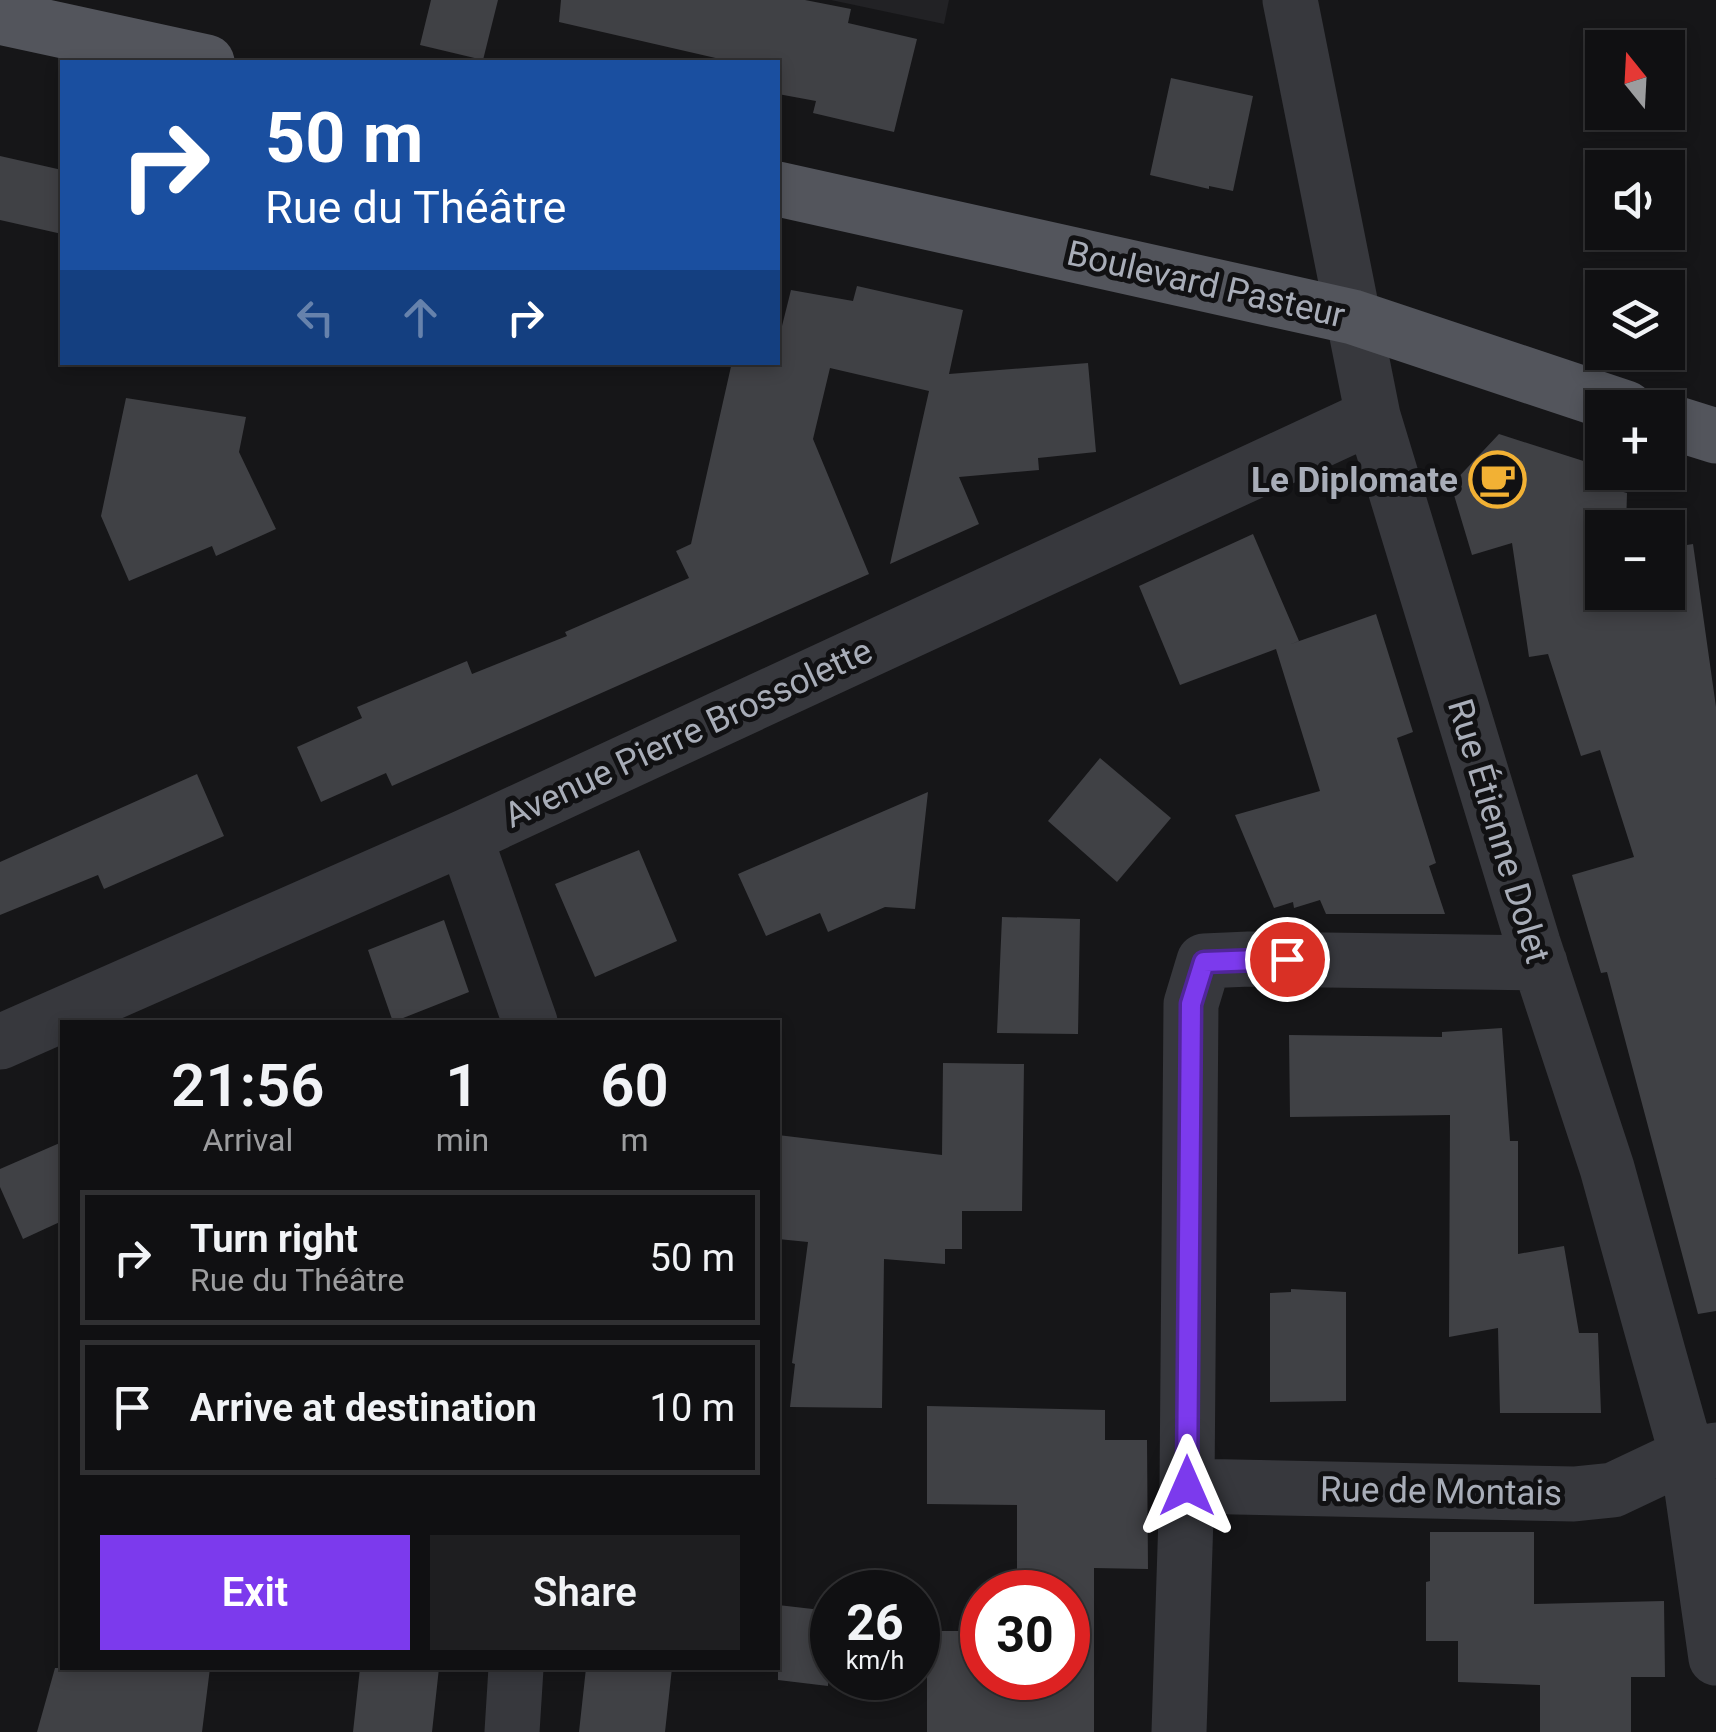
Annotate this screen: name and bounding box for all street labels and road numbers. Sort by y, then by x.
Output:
street label: Boulevard Pasteur [1063,233,1349,336]
street label: Avenue Pierre Brossolette [498,630,879,837]
street label: Rue Étienne Dolet [1439,694,1558,968]
street label: Rue de Montais [1320,1469,1562,1514]

